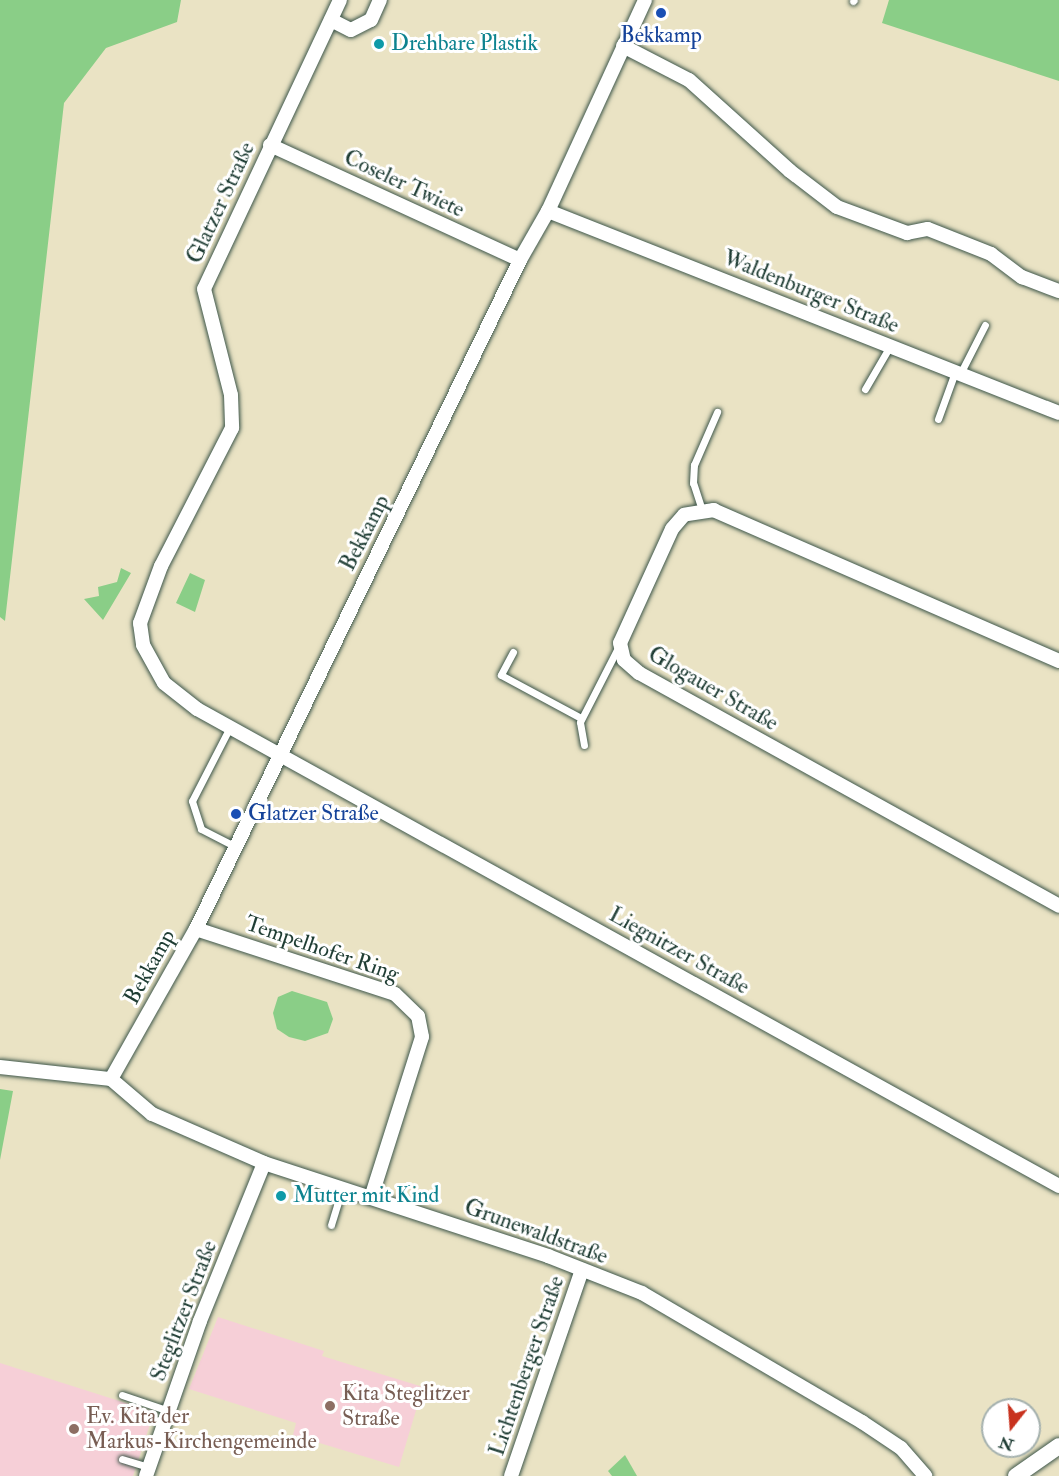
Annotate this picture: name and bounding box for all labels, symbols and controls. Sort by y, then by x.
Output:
marker: Bekkamp [654,6,668,20]
place label: Bekkamp [620,23,702,49]
place label: Drehbare Plastik [391,31,538,57]
marker: Drehbare Plastik [372,37,386,51]
street label: Glatzer Straße [181,138,261,268]
street label: Coseler Twiete [340,145,468,223]
street label: Waldenburger Straße [719,245,903,339]
street label: Bekkamp [335,491,395,575]
street label: Glogauer Straße [643,641,783,737]
place label: Glatzer Straße [248,801,379,827]
marker: Glatzer Straße [229,807,243,821]
street label: Liegnitzer Straße [604,902,754,1000]
street label: Tempelhofer Ring [242,910,402,988]
street label: Bekkamp [119,925,181,1009]
place label: Mutter mit Kind [293,1183,439,1209]
marker: Mutter mit Kind [274,1189,288,1203]
street label: Grunewaldstraße [461,1194,611,1270]
street label: Steglitzer Straße [145,1237,223,1385]
street label: Lichtenberger Straße [484,1273,570,1459]
place label: Kita Steglitzer Straße [342,1380,470,1432]
north arrow [981,1398,1041,1458]
marker: Kita Steglitzer Straße [323,1399,337,1413]
place label: Ev. Kita der Markus-Kirchengemeinde [86,1403,317,1454]
marker: Ev. Kita der Markus-Kirchengemeinde [67,1422,81,1436]
text: N [997,1432,1016,1455]

